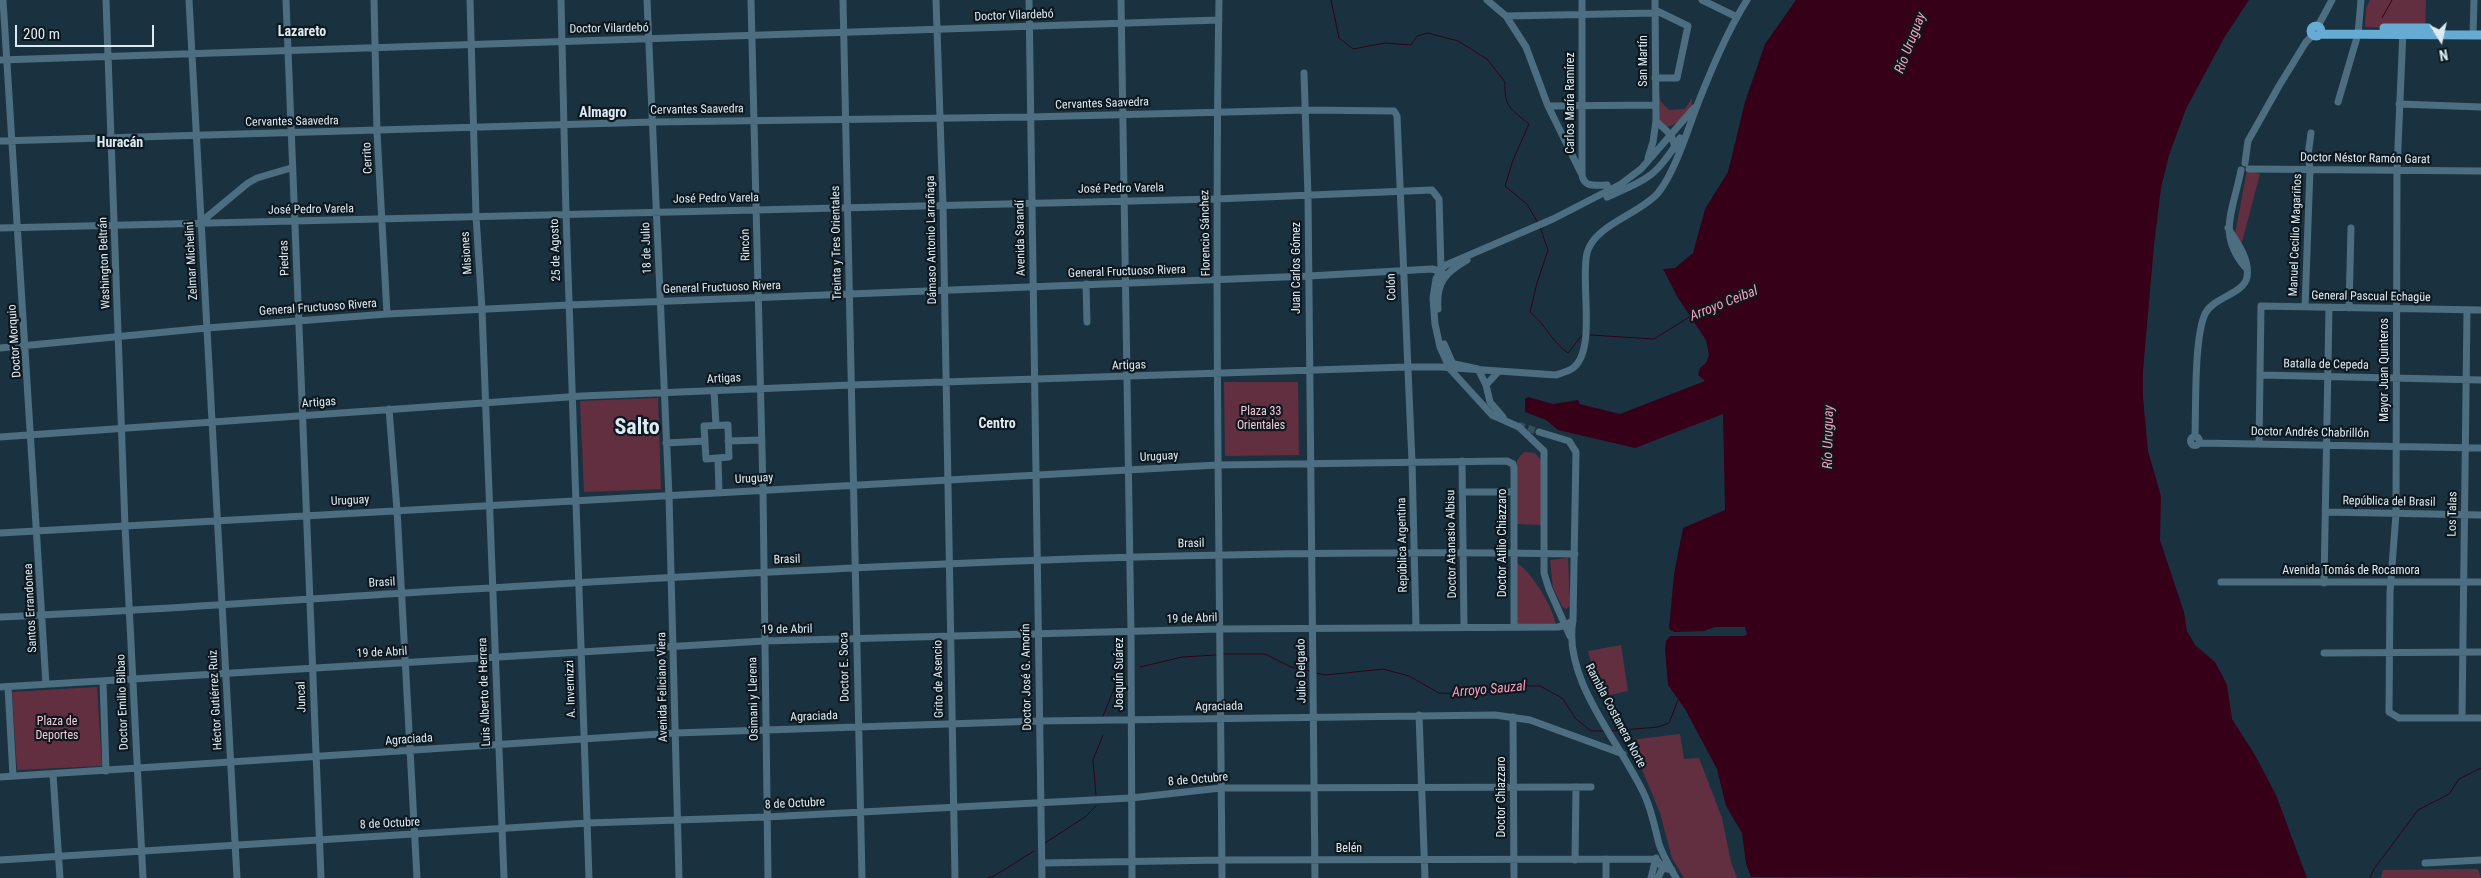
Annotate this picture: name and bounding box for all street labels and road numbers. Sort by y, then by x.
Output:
street label: Doctor Vilardebó [974,7,1054,25]
street label: Doctor Vilardebó [569,21,649,37]
street label: San Martín [1637,35,1651,87]
street label: Carlos María Ramírez [1564,52,1578,154]
street label: Cervantes Saavedra [1055,95,1149,113]
street label: Cervantes Saavedra [650,102,744,118]
street label: Cervantes Saavedra [245,114,339,130]
street label: Cerrito [360,142,376,174]
street label: Doctor Néstor Ramón Garat [2300,151,2430,167]
street label: Manuel Cecilio Magariños [2287,173,2305,297]
street label: Dámaso Antonio Larrañaga [924,176,940,304]
street label: José Pedro Varela [1078,181,1164,197]
street label: Treinta y Tres Orientales [829,186,845,300]
street label: Florencio Sánchez [1198,190,1214,276]
street label: José Pedro Varela [673,191,759,207]
street label: Avenida Sarandí [1013,200,1029,276]
street label: José Pedro Varela [268,202,354,218]
street label: Washington Beltrán [96,217,114,309]
street label: 25 de Agosto [548,218,564,282]
street label: Zelmar Michelini [183,221,201,301]
street label: 18 de Julio [639,222,655,274]
street label: Juan Carlos Gómez [1290,222,1304,314]
street label: Rincón [739,229,753,261]
street label: Misiones [458,231,476,275]
street label: Piedras [277,240,293,276]
street label: General Fructuoso Rivera [1068,263,1186,281]
street label: Colón [1384,273,1400,301]
street label: General Fructuoso Rivera [663,279,781,297]
street label: General Pascual Echagüe [2311,289,2431,305]
street label: General Fructuoso Rivera [259,297,377,319]
street label: Doctor Morquio [5,304,25,378]
street label: Mayor Juan Quinteros [2378,318,2392,422]
street label: Batalla de Cepeda [2283,357,2369,373]
street label: Artigas [1112,358,1146,374]
street label: Artigas [706,371,742,387]
street label: Artigas [301,395,337,411]
street label: Doctor Andrés Chabrillón [2251,425,2369,441]
street label: Uruguay [1139,449,1179,465]
street label: Uruguay [734,471,774,487]
street label: Doctor Atilio Chiazzaro [1496,489,1510,597]
street label: Doctor Atanasio Albisu [1444,490,1460,598]
street label: Los Talas [2445,491,2461,537]
street label: Uruguay [330,493,370,509]
street label: República del Brasil [2342,494,2436,510]
street label: República Argentina [1395,497,1411,593]
street label: Brasil [1178,537,1204,551]
street label: Brasil [773,552,801,568]
street label: Santos Errandonea [21,563,41,653]
street label: Avenida Tomás de Rocamora [2282,564,2420,578]
street label: Brasil [368,575,396,591]
street label: 19 de Abril [1166,611,1218,627]
street label: 19 de Abril [761,622,813,638]
street label: Doctor José G. Amorín [1019,623,1035,731]
street label: Avenida Feliciano Viera [655,632,671,742]
street label: Doctor E. Soca [837,632,853,702]
street label: Luis Alberto de Herrera [476,637,494,747]
street label: Joaquín Suárez [1113,638,1127,710]
street label: Julio Delgado [1294,639,1310,703]
street label: Grito de Asencio [931,640,947,718]
street label: 19 de Abril [356,644,408,662]
street label: Héctor Gutiérrez Ruiz [206,650,226,750]
street label: Doctor Emilio Bilbao [114,654,132,750]
street label: Osimani y Llerena [746,657,762,741]
street label: A. Invernizzi [563,660,579,718]
street label: Rambla Costanera Norte [1581,661,1649,771]
street label: Juncal [294,681,310,713]
street label: Agraciada [1195,699,1243,715]
street label: Agraciada [790,709,838,725]
street label: Agraciada [385,731,433,749]
street label: Doctor Chiazzaro [1495,756,1509,838]
street label: 8 de Octubre [1167,770,1229,790]
street label: 8 de Octubre [765,795,825,813]
street label: 8 de Octubre [360,815,420,833]
street label: Belén [1336,842,1362,856]

